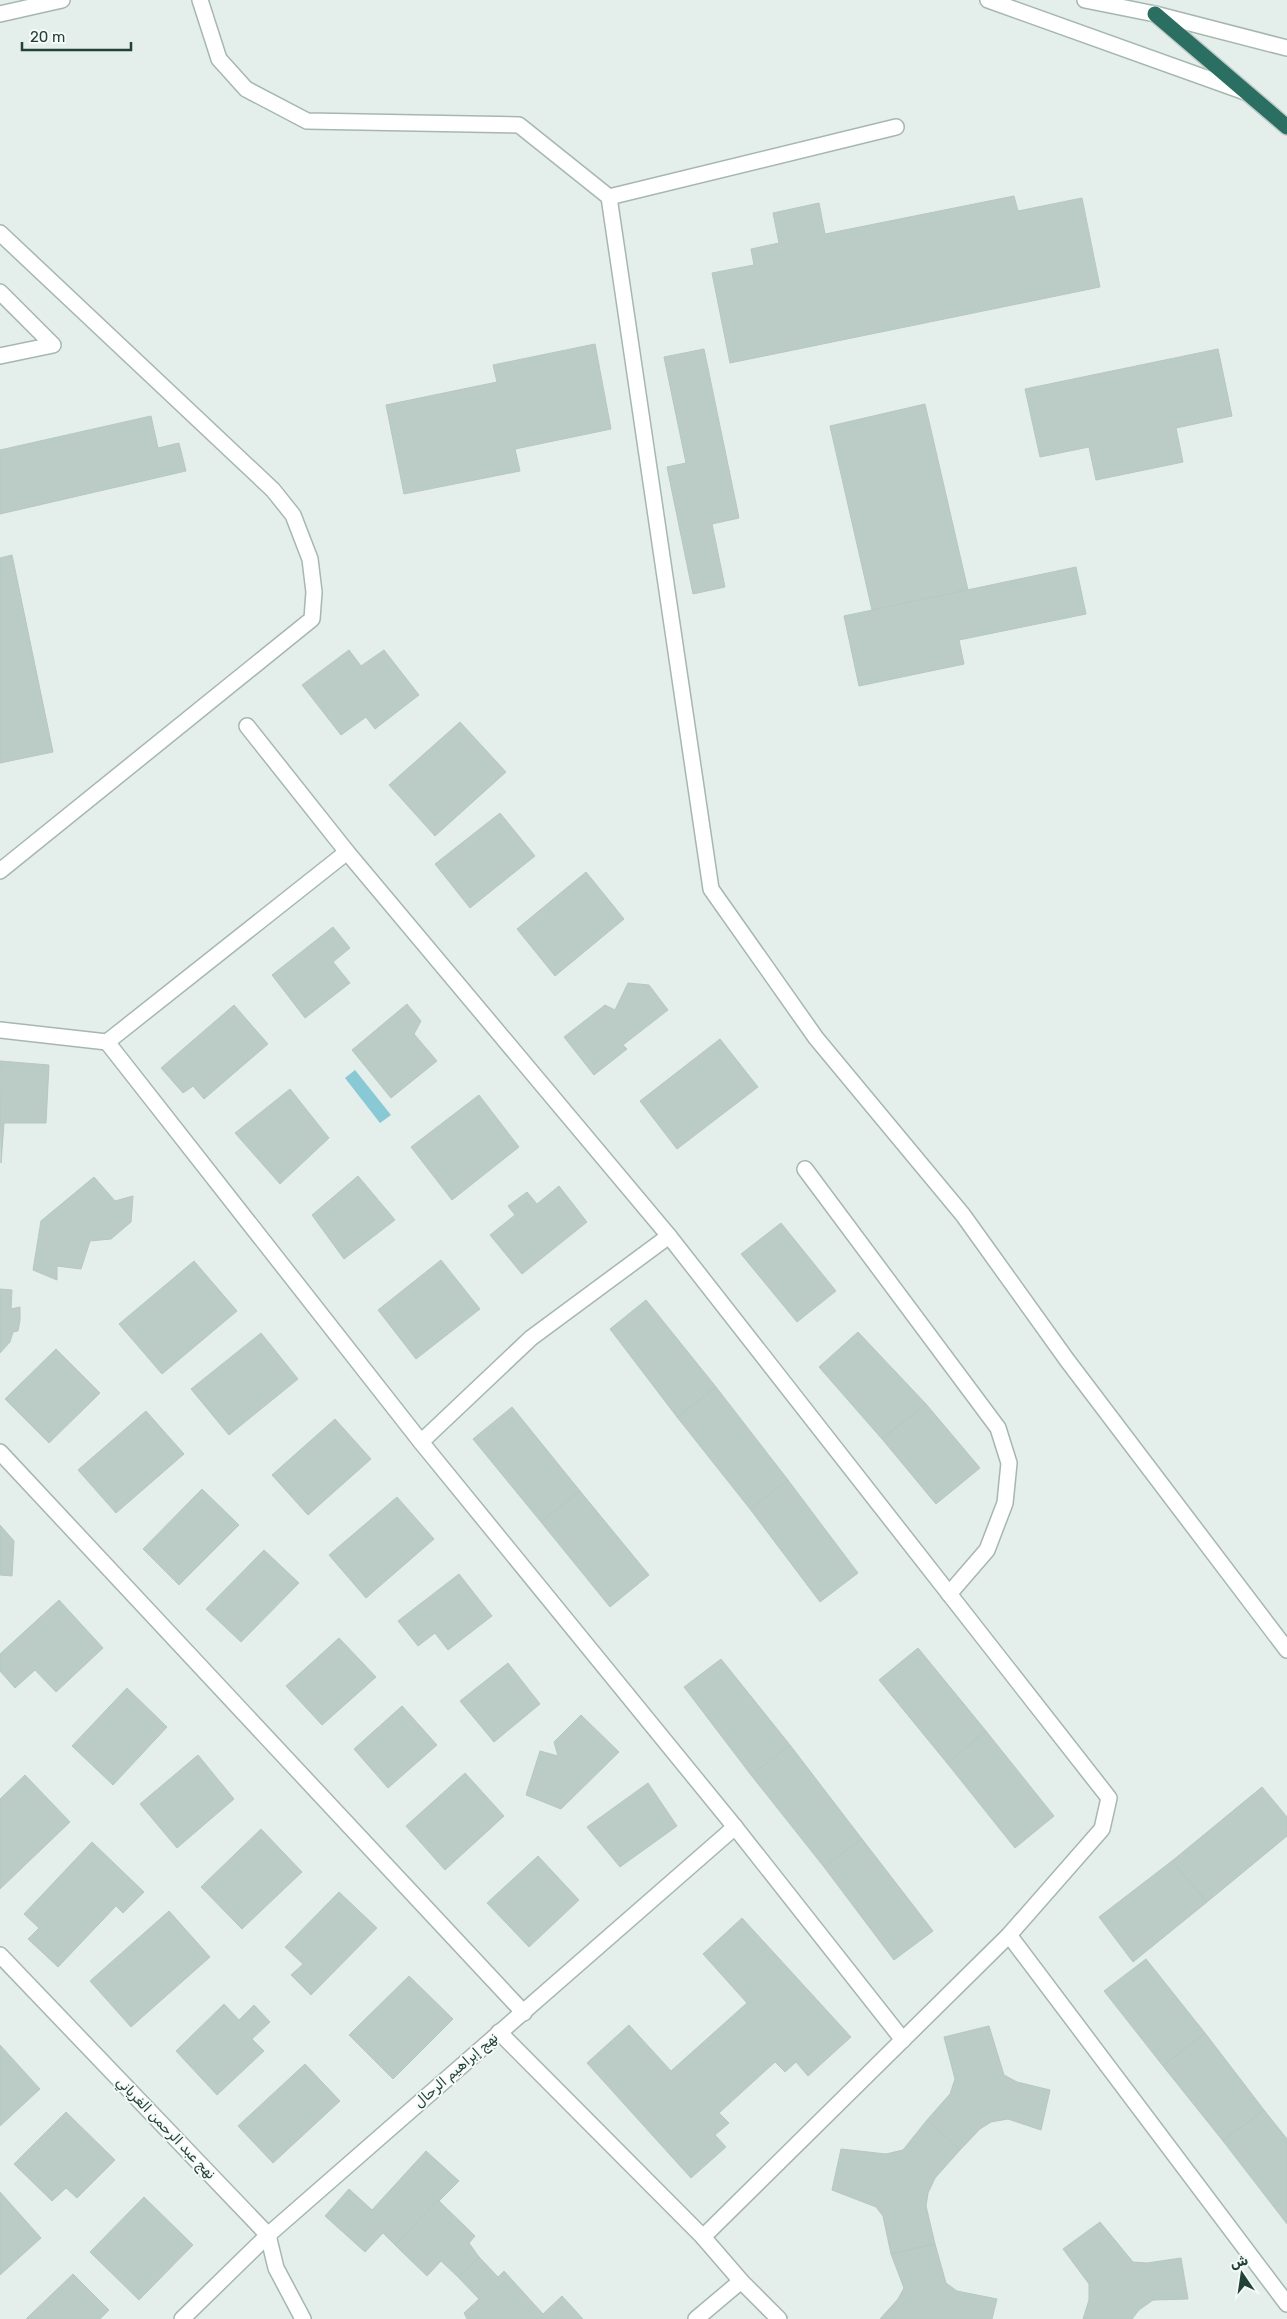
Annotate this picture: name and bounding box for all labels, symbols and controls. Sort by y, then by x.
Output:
scale bar [22,20,131,52]
text: 20 m [30,28,65,46]
street label: نهج إبراهيم الرحال [411,2029,503,2113]
street label: نهج عبد الرحمن الغرياني [111,2073,219,2184]
north arrow [1217,2249,1267,2299]
text: ش [1229,2251,1250,2272]

